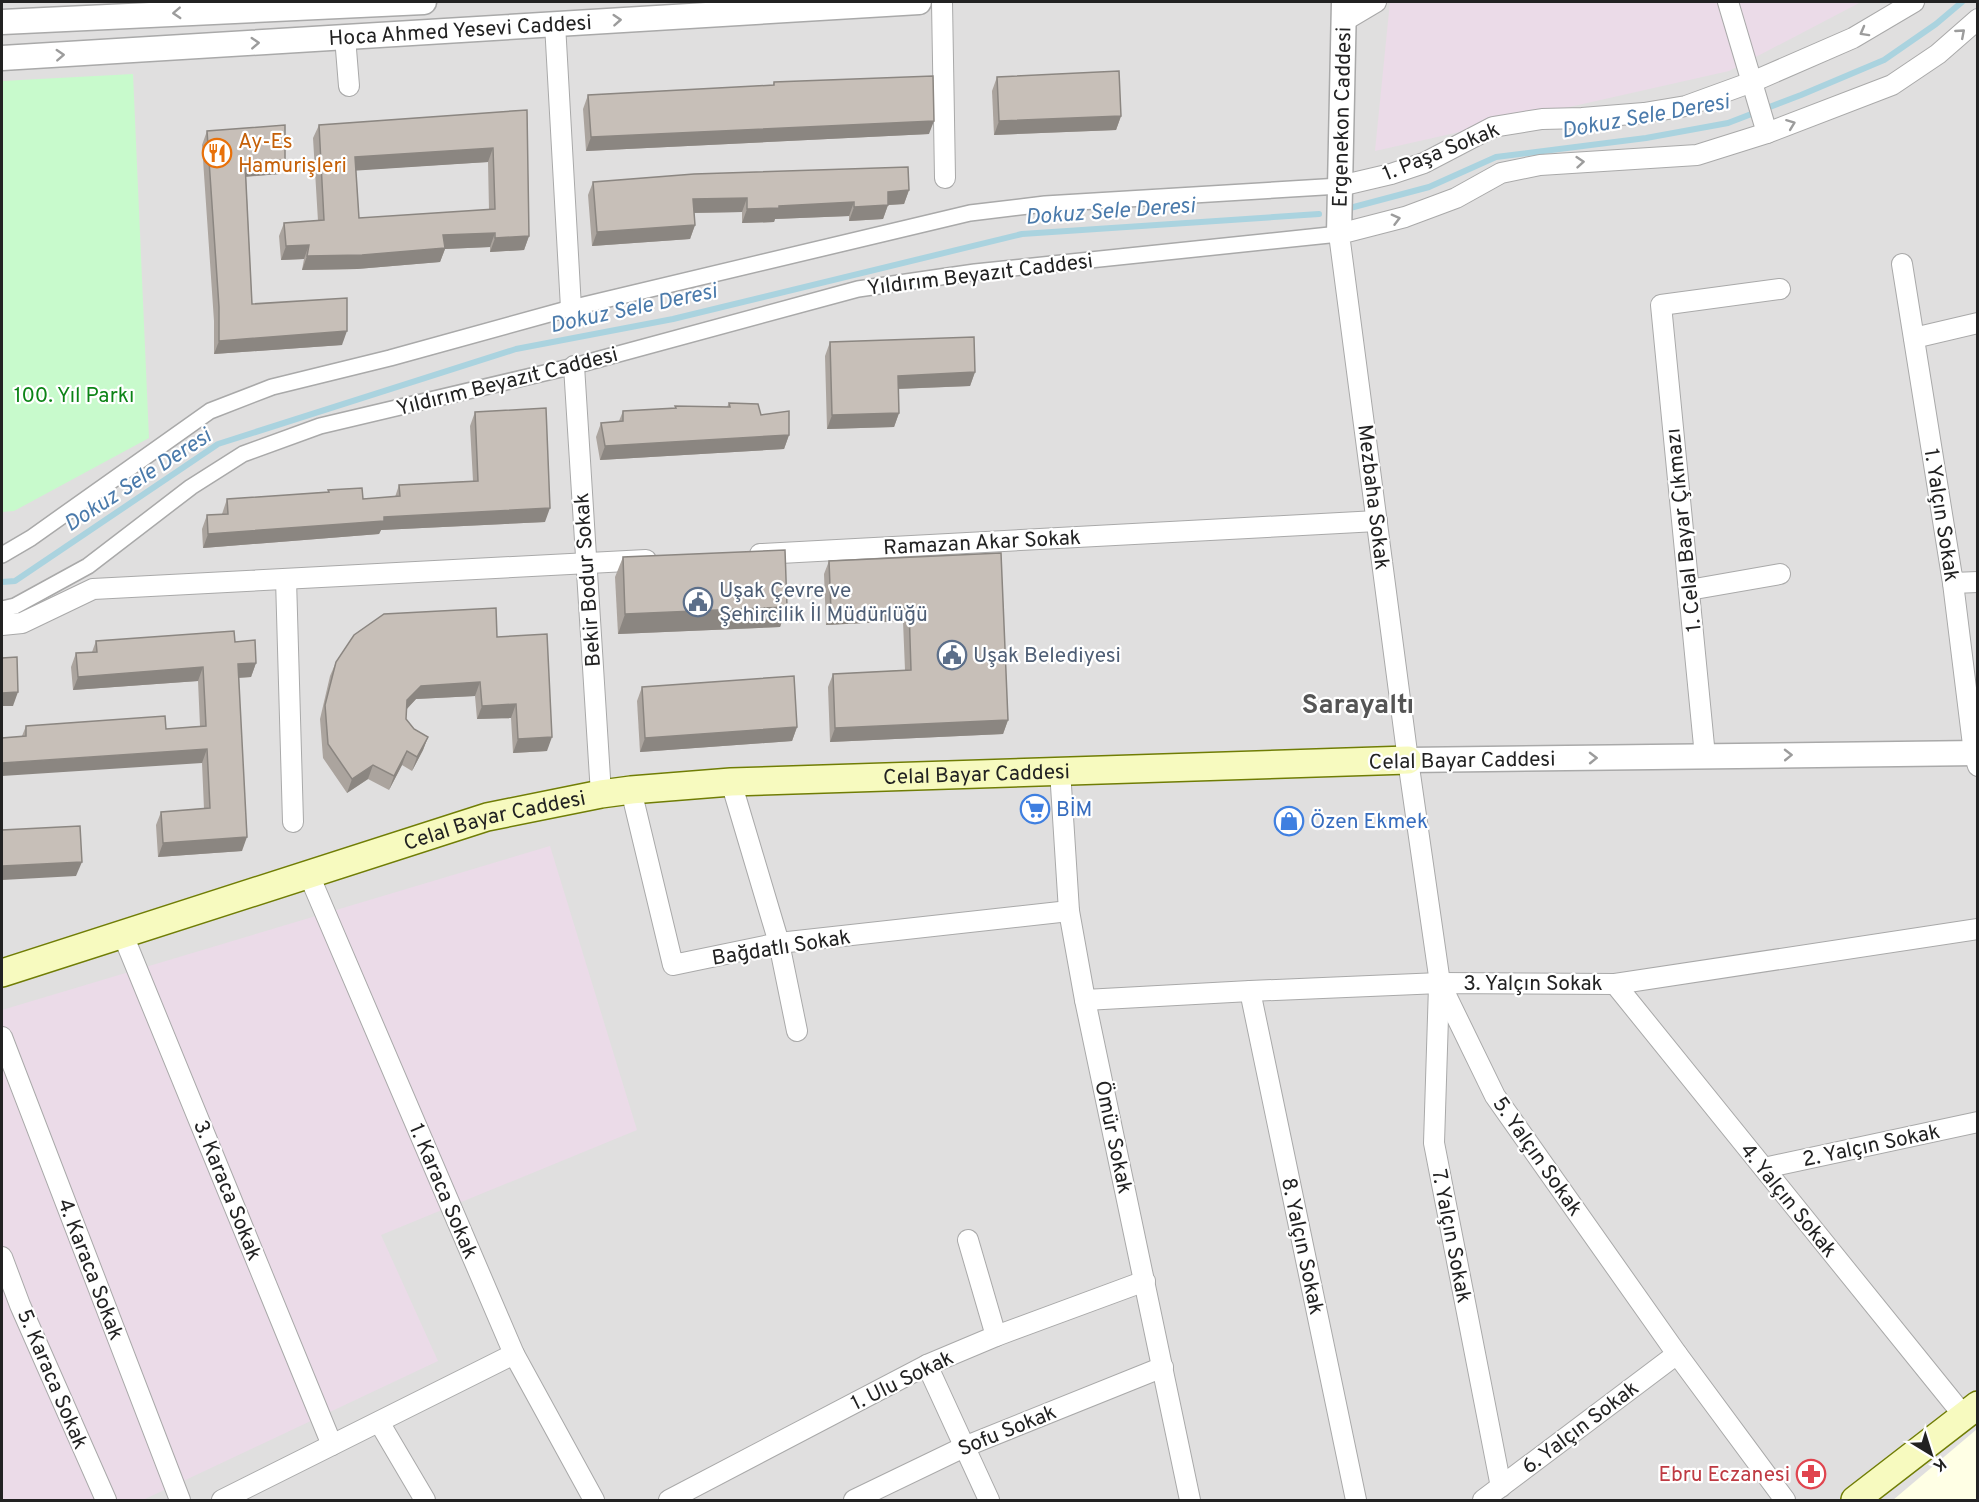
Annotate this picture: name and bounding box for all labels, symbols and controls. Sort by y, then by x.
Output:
one-way arrow [172,7,181,20]
street label: Hoca Ahmed Yesevi Caddesi [328,10,593,53]
one-way arrow [612,14,621,27]
one-way arrow [1860,25,1870,36]
street label: Ergenekon Caddesi [1328,26,1358,208]
one-way arrow [1954,30,1965,41]
one-way arrow [250,36,259,49]
one-way arrow [55,48,64,61]
water label: Dokuz Sele Deresi [1559,89,1733,146]
street label: 1. Paşa Sokak [1379,117,1504,188]
one-way arrow [1784,119,1795,131]
place label: Ay-Es Hamurişleri [238,129,347,180]
restaurant icon: Ay-Es Hamurişleri [201,137,233,169]
one-way arrow [1575,155,1584,168]
water label: Dokuz Sele Deresi [1024,193,1197,232]
one-way arrow [1391,214,1401,227]
street label: Yıldırım Beyazıt Caddesi [866,248,1095,303]
water label: Dokuz Sele Deresi [548,278,721,340]
street label: Yıldırım Beyazıt Caddesi [394,342,621,423]
park label: 100. Yıl Parkı [14,383,134,410]
water label: Dokuz Sele Deresi [60,423,218,539]
street label: Mezbaha Sokak [1350,423,1395,571]
street label: 1. Celal Bayar Çıkmazı [1660,427,1709,633]
street label: 1. Yalçın Sokak [1917,447,1964,584]
street label: Bekir Bodur Sokak [569,492,608,668]
street label: Ramazan Akar Sokak [883,525,1082,562]
place label: Uşak Çevre ve Şehircilik İl Müdürlüğü [719,578,928,629]
public building icon: Uşak Çevre ve Şehircilik İl Müdürlüğü [682,586,714,618]
public building icon: Uşak Belediyesi [936,639,968,671]
place label: Uşak Belediyesi [973,643,1121,670]
district label: Sarayaltı [1302,689,1414,723]
street label: Celal Bayar Caddesi [1368,746,1556,777]
one-way arrow [1783,749,1792,761]
one-way arrow [1588,751,1597,764]
street label: Celal Bayar Caddesi [883,759,1070,792]
street label: Celal Bayar Caddesi [401,785,588,858]
supermarket icon: BİM [1019,793,1051,825]
place label: BİM [1056,797,1092,824]
shop icon: Özen Ekmek [1273,805,1305,837]
place label: Özen Ekmek [1310,809,1428,836]
street label: Bağdatlı Sokak [710,924,852,973]
street label: 3. Yalçın Sokak [1463,971,1603,998]
street label: Ömür Sokak [1087,1078,1138,1196]
street label: 5. Yalçın Sokak [1486,1092,1588,1222]
street label: 3. Karaca Sokak [186,1116,267,1265]
street label: 2. Yalçın Sokak [1800,1119,1942,1174]
street label: 1. Karaca Sokak [402,1120,483,1263]
street label: 4. Yalçın Sokak [1733,1138,1842,1264]
street label: 7. Yalçın Sokak [1424,1167,1477,1305]
street label: 8. Yalçın Sokak [1274,1175,1329,1317]
street label: 4. Karaca Sokak [50,1195,129,1344]
street label: 5. Karaca Sokak [10,1305,93,1454]
street label: 1. Ulu Sokak [847,1345,958,1418]
street label: 6. Yalçın Sokak [1517,1375,1645,1481]
street label: Sofu Sokak [954,1399,1061,1463]
north arrow [1901,1424,1961,1484]
text: K [1928,1453,1950,1476]
pharmacy icon: Ebru Eczanesi [1795,1458,1827,1490]
place label: Ebru Eczanesi [1659,1462,1790,1489]

